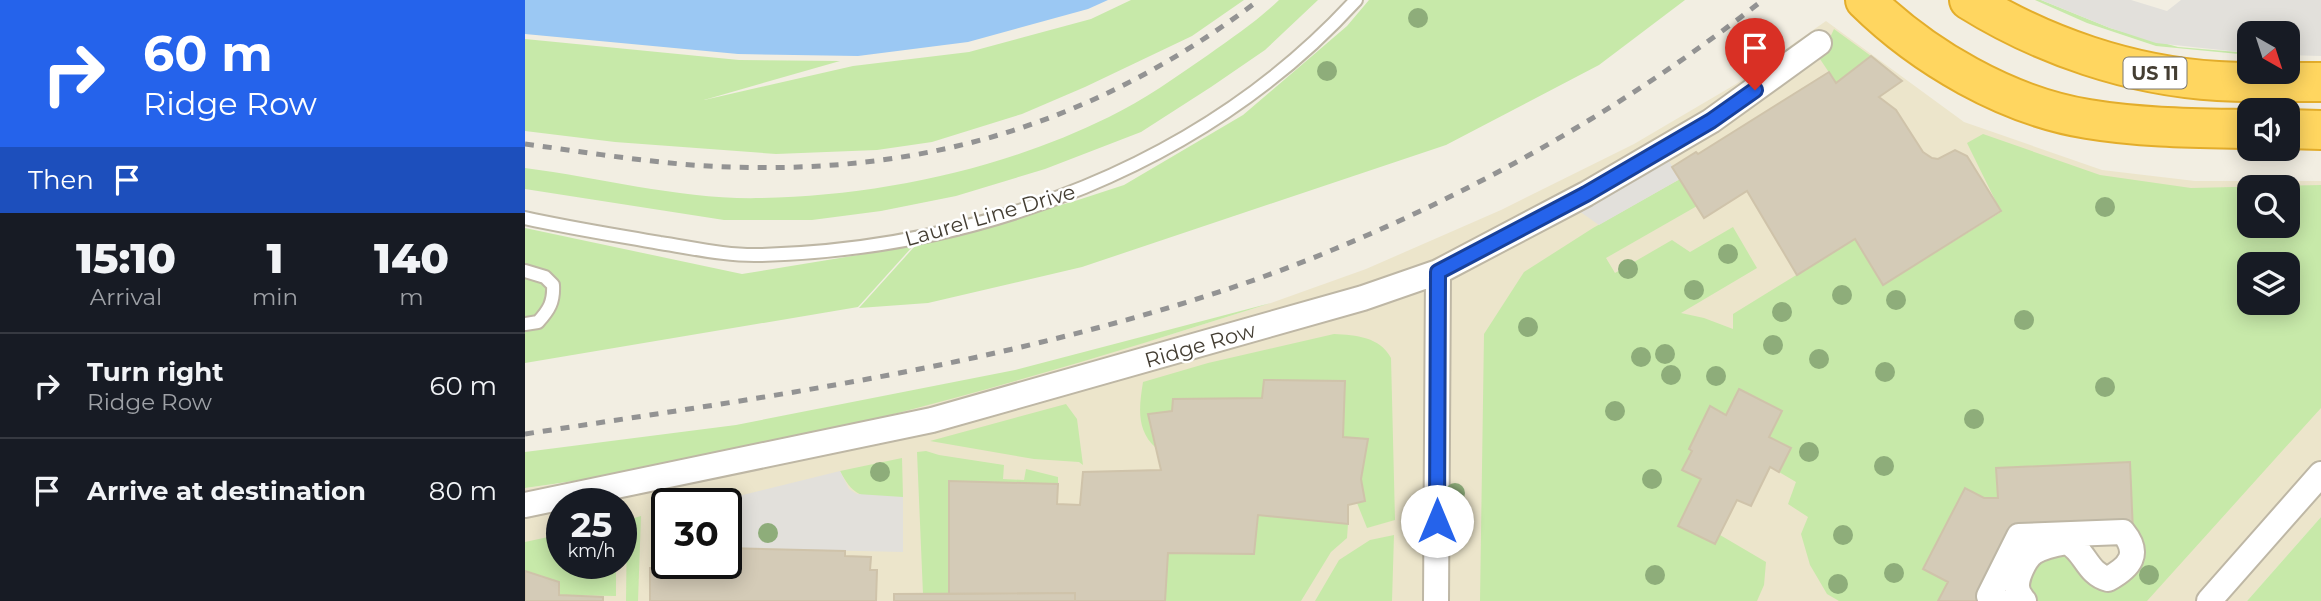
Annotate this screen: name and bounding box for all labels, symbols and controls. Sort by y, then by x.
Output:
pin [1725,18,1785,90]
north arrow [2237,21,2299,84]
map controls [2237,21,2300,315]
text: 60 m [143,24,273,83]
icon: right [28,28,119,119]
icon: arrive [1736,29,1774,67]
road number: US 11 [2123,58,2187,88]
text: Ridge Row [143,84,317,123]
button: sound [2237,98,2300,161]
icon: arrive [108,161,146,199]
text: Then [28,164,94,196]
button: search [2237,175,2300,238]
street label: Laurel Line Drive [902,179,1078,251]
text: 15:10 [76,232,176,284]
text: 1 [266,232,284,284]
text: 140 [374,232,449,284]
button: layers [2237,252,2300,315]
text: Arrival [90,283,162,311]
text: min [252,283,298,311]
text: m [399,283,424,311]
street label: Ridge Row [1142,317,1259,373]
text: Turn right [87,356,223,388]
icon: right [28,367,66,405]
text: 60 m [430,370,497,402]
text: Ridge Row [87,388,212,416]
icon: arrive [28,472,66,510]
text: Arrive at destination [87,475,366,507]
text: 80 m [429,475,497,507]
position arrow [1400,484,1474,558]
speed limit sign: 30 [651,488,742,579]
text: 25 [571,503,612,546]
text: km/h [567,540,616,562]

